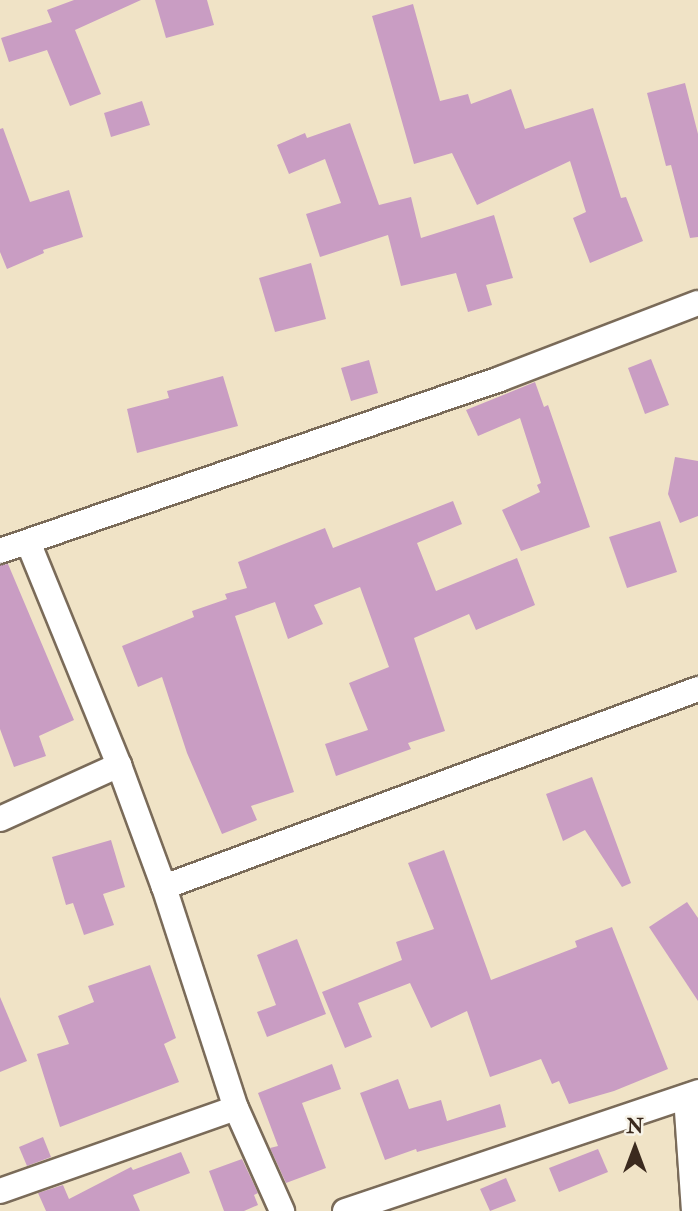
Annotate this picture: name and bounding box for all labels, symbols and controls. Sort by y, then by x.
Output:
north arrow [600,1113,670,1183]
text: N [626,1115,644,1139]

